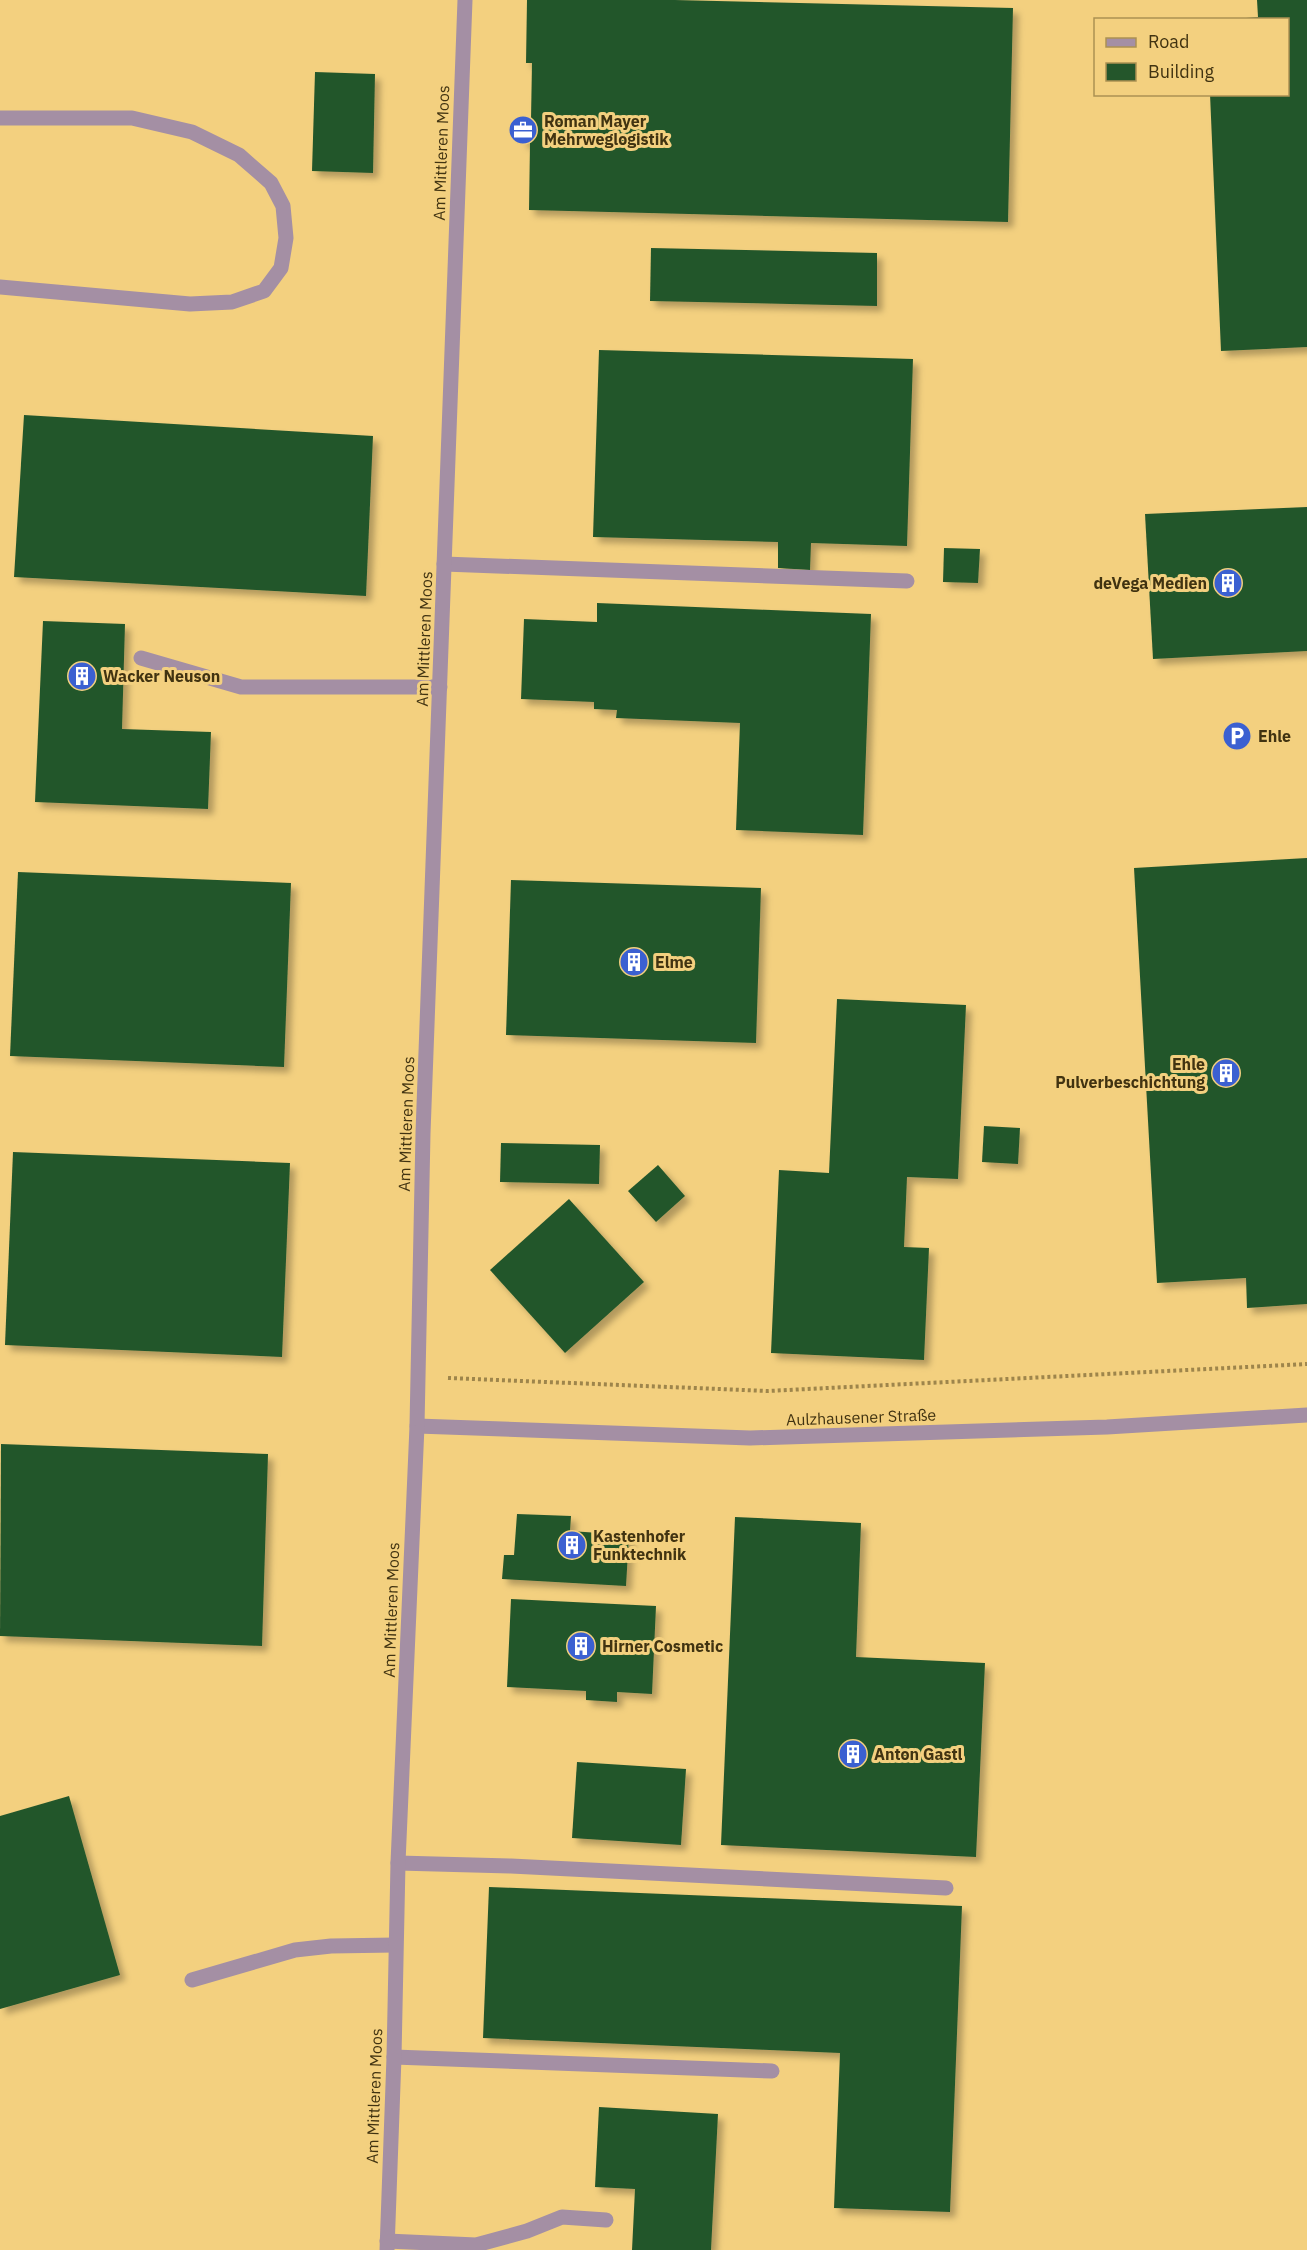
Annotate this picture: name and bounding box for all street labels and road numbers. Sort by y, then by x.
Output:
street label: Am Mittleren Moos [429,85,453,221]
street label: Am Mittleren Moos [412,571,436,707]
street label: Am Mittleren Moos [394,1056,418,1192]
street label: Aulzhausener Straße [786,1404,937,1430]
street label: Am Mittleren Moos [379,1542,403,1678]
street label: Am Mittleren Moos [362,2028,386,2164]

